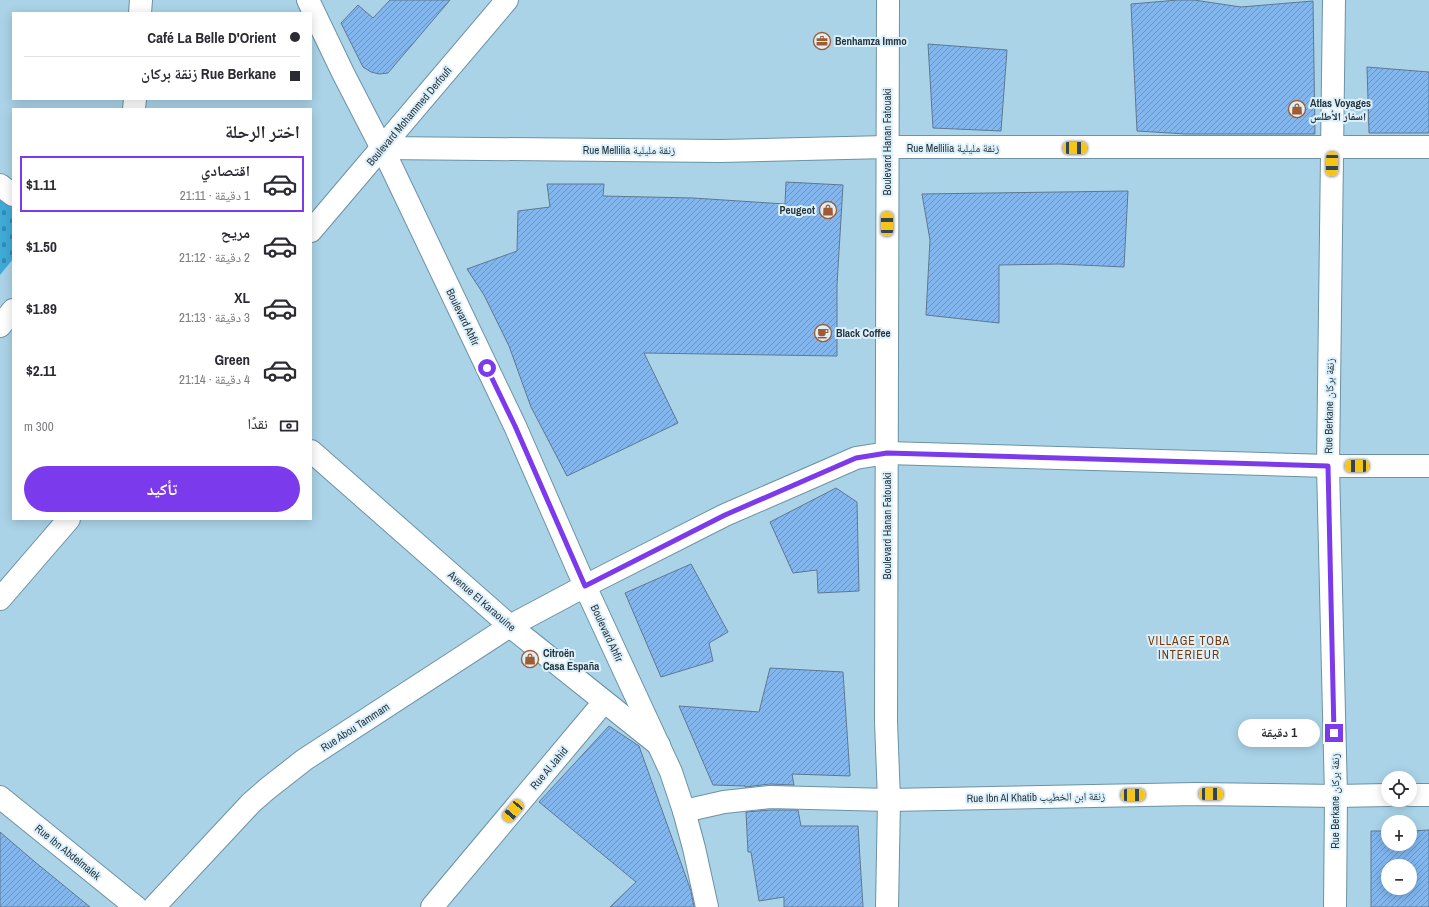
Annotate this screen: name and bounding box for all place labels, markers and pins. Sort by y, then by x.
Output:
office icon: Benhamza Immo [812,31,832,51]
place label: Benhamza Immo [835,34,907,48]
place label: Atlas Voyages اسفار الأطلس [1310,96,1371,124]
shop icon: Atlas Voyages اسفار الأطلس [1287,99,1307,119]
shop icon: Peugeot [818,200,838,220]
place label: Peugeot [779,203,815,217]
cafe icon: Black Coffee [813,323,833,343]
place label: Black Coffee [836,326,891,340]
place label: Citroën Casa España [543,646,599,673]
shop icon: Citroën Casa España [520,649,540,669]

